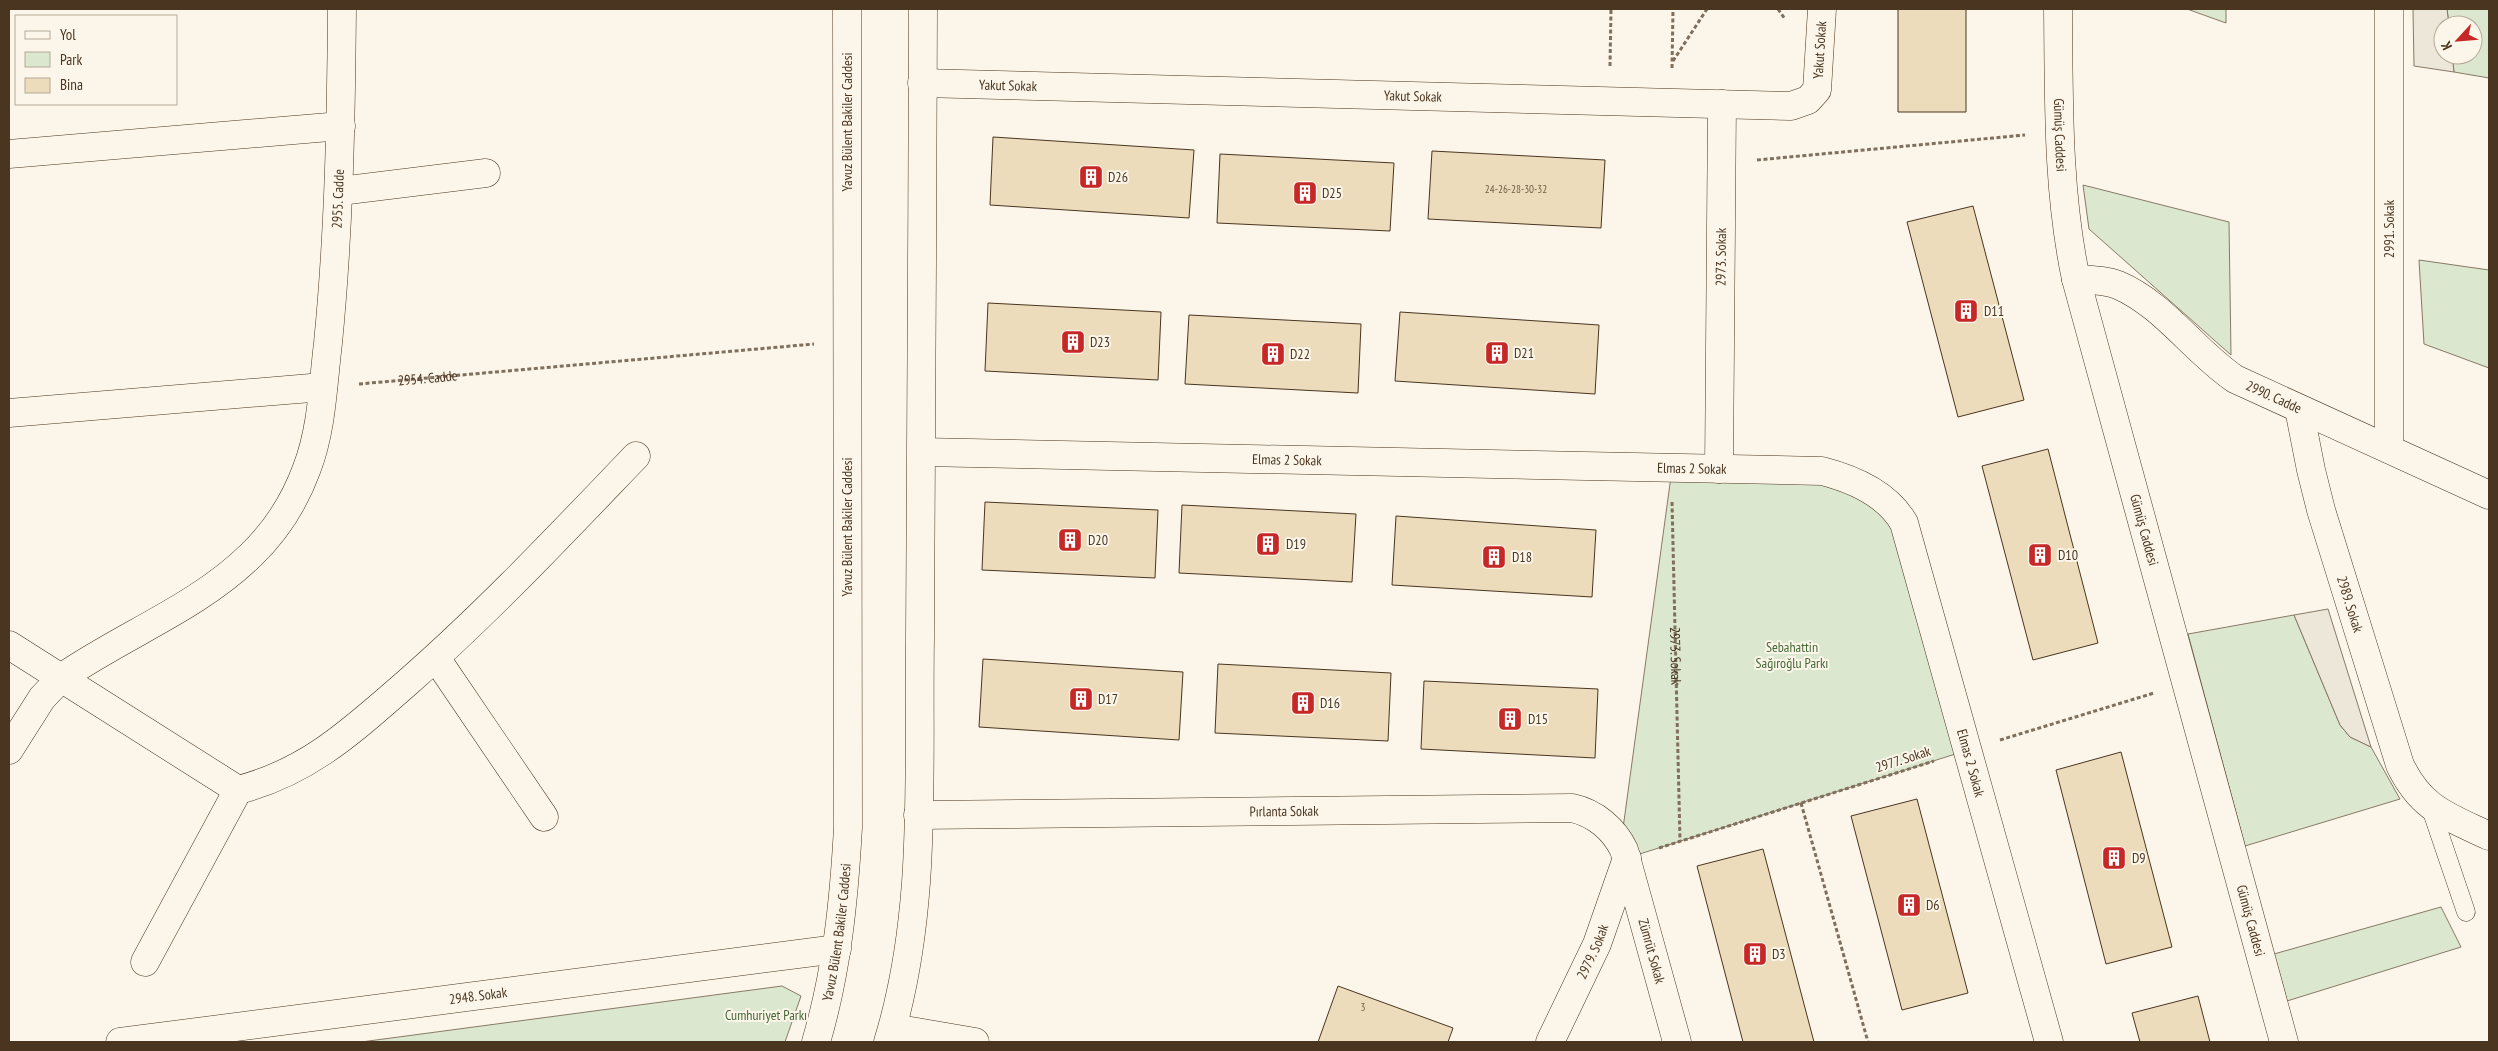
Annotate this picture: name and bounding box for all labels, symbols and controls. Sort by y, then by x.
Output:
legend [15,15,178,105]
north arrow [2433,15,2483,65]
street label: Yakut Sokak [1809,20,1830,79]
text: Yol [60,25,76,44]
text: K [2436,38,2456,53]
text: Park [60,50,82,69]
street label: Yavuz Bülent Bakiler Caddesi [838,52,856,192]
text: Bina [60,75,83,94]
street label: Yakut Sokak [979,76,1038,95]
street label: Yakut Sokak [1384,86,1443,106]
street label: Gümüş Caddesi [2050,98,2071,172]
building icon: D26 [1078,164,1104,190]
place label: D26 [1108,168,1128,186]
street label: 2955. Cadde [327,169,348,229]
building icon: D25 [1292,180,1318,206]
house number: 24-26-28-30-32 [1485,182,1547,196]
place label: D25 [1322,184,1342,202]
street label: 2991. Sokak [2380,199,2398,258]
street label: 2973. Sokak [1712,227,1730,286]
building icon: D11 [1953,298,1979,324]
place label: D11 [1984,302,2004,320]
building icon: D23 [1060,329,1086,355]
place label: D23 [1090,333,1110,351]
building icon: D21 [1484,340,1510,366]
building icon: D22 [1260,341,1286,367]
place label: D21 [1514,344,1534,362]
place label: D22 [1290,345,1310,363]
street label: 2954. Cadde [397,366,458,390]
street label: 2990. Cadde [2243,376,2305,417]
street label: Elmas 2 Sokak [1252,450,1322,469]
street label: Yavuz Bülent Bakiler Caddesi [838,457,856,597]
street label: Elmas 2 Sokak [1657,459,1727,478]
street label: Gümüş Caddesi [2126,492,2163,568]
building icon: D20 [1057,527,1083,553]
place label: D20 [1088,531,1108,549]
building icon: D19 [1255,531,1281,557]
place label: D19 [1286,535,1306,553]
building icon: D10 [2027,542,2053,568]
building icon: D18 [1481,544,1507,570]
place label: D10 [2058,546,2078,564]
place label: D18 [1512,548,1532,566]
street label: 2989. Sokak [2333,574,2368,635]
street label: 2973. Sokak [1666,627,1685,686]
park label: Sebahattin Sağıroğlu Parkı [1756,638,1828,672]
building icon: D17 [1068,686,1094,712]
place label: D17 [1098,690,1118,708]
building icon: D16 [1290,690,1316,716]
place label: D16 [1320,694,1340,712]
building icon: D15 [1497,706,1523,732]
place label: D15 [1528,710,1548,728]
street label: Elmas 2 Sokak [1953,727,1989,799]
street label: 2977. Sokak [1873,741,1933,776]
street label: Pırlanta Sokak [1249,802,1319,820]
building icon: D9 [2101,845,2127,871]
place label: D9 [2132,849,2146,867]
street label: Yavuz Bülent Bakiler Caddesi [818,863,855,1003]
street label: Gümüş Caddesi [2233,883,2269,958]
building icon: D6 [1896,892,1922,918]
place label: D6 [1926,896,1940,914]
street label: Zümrüt Sokak [1634,917,1670,986]
street label: 2979. Sokak [1573,921,1612,982]
building icon: D3 [1742,941,1768,967]
place label: D3 [1772,945,1786,963]
street label: 2948. Sokak [448,983,509,1008]
house number: 3 [1361,1000,1366,1014]
park label: Cumhuriyet Parkı [725,1006,807,1024]

